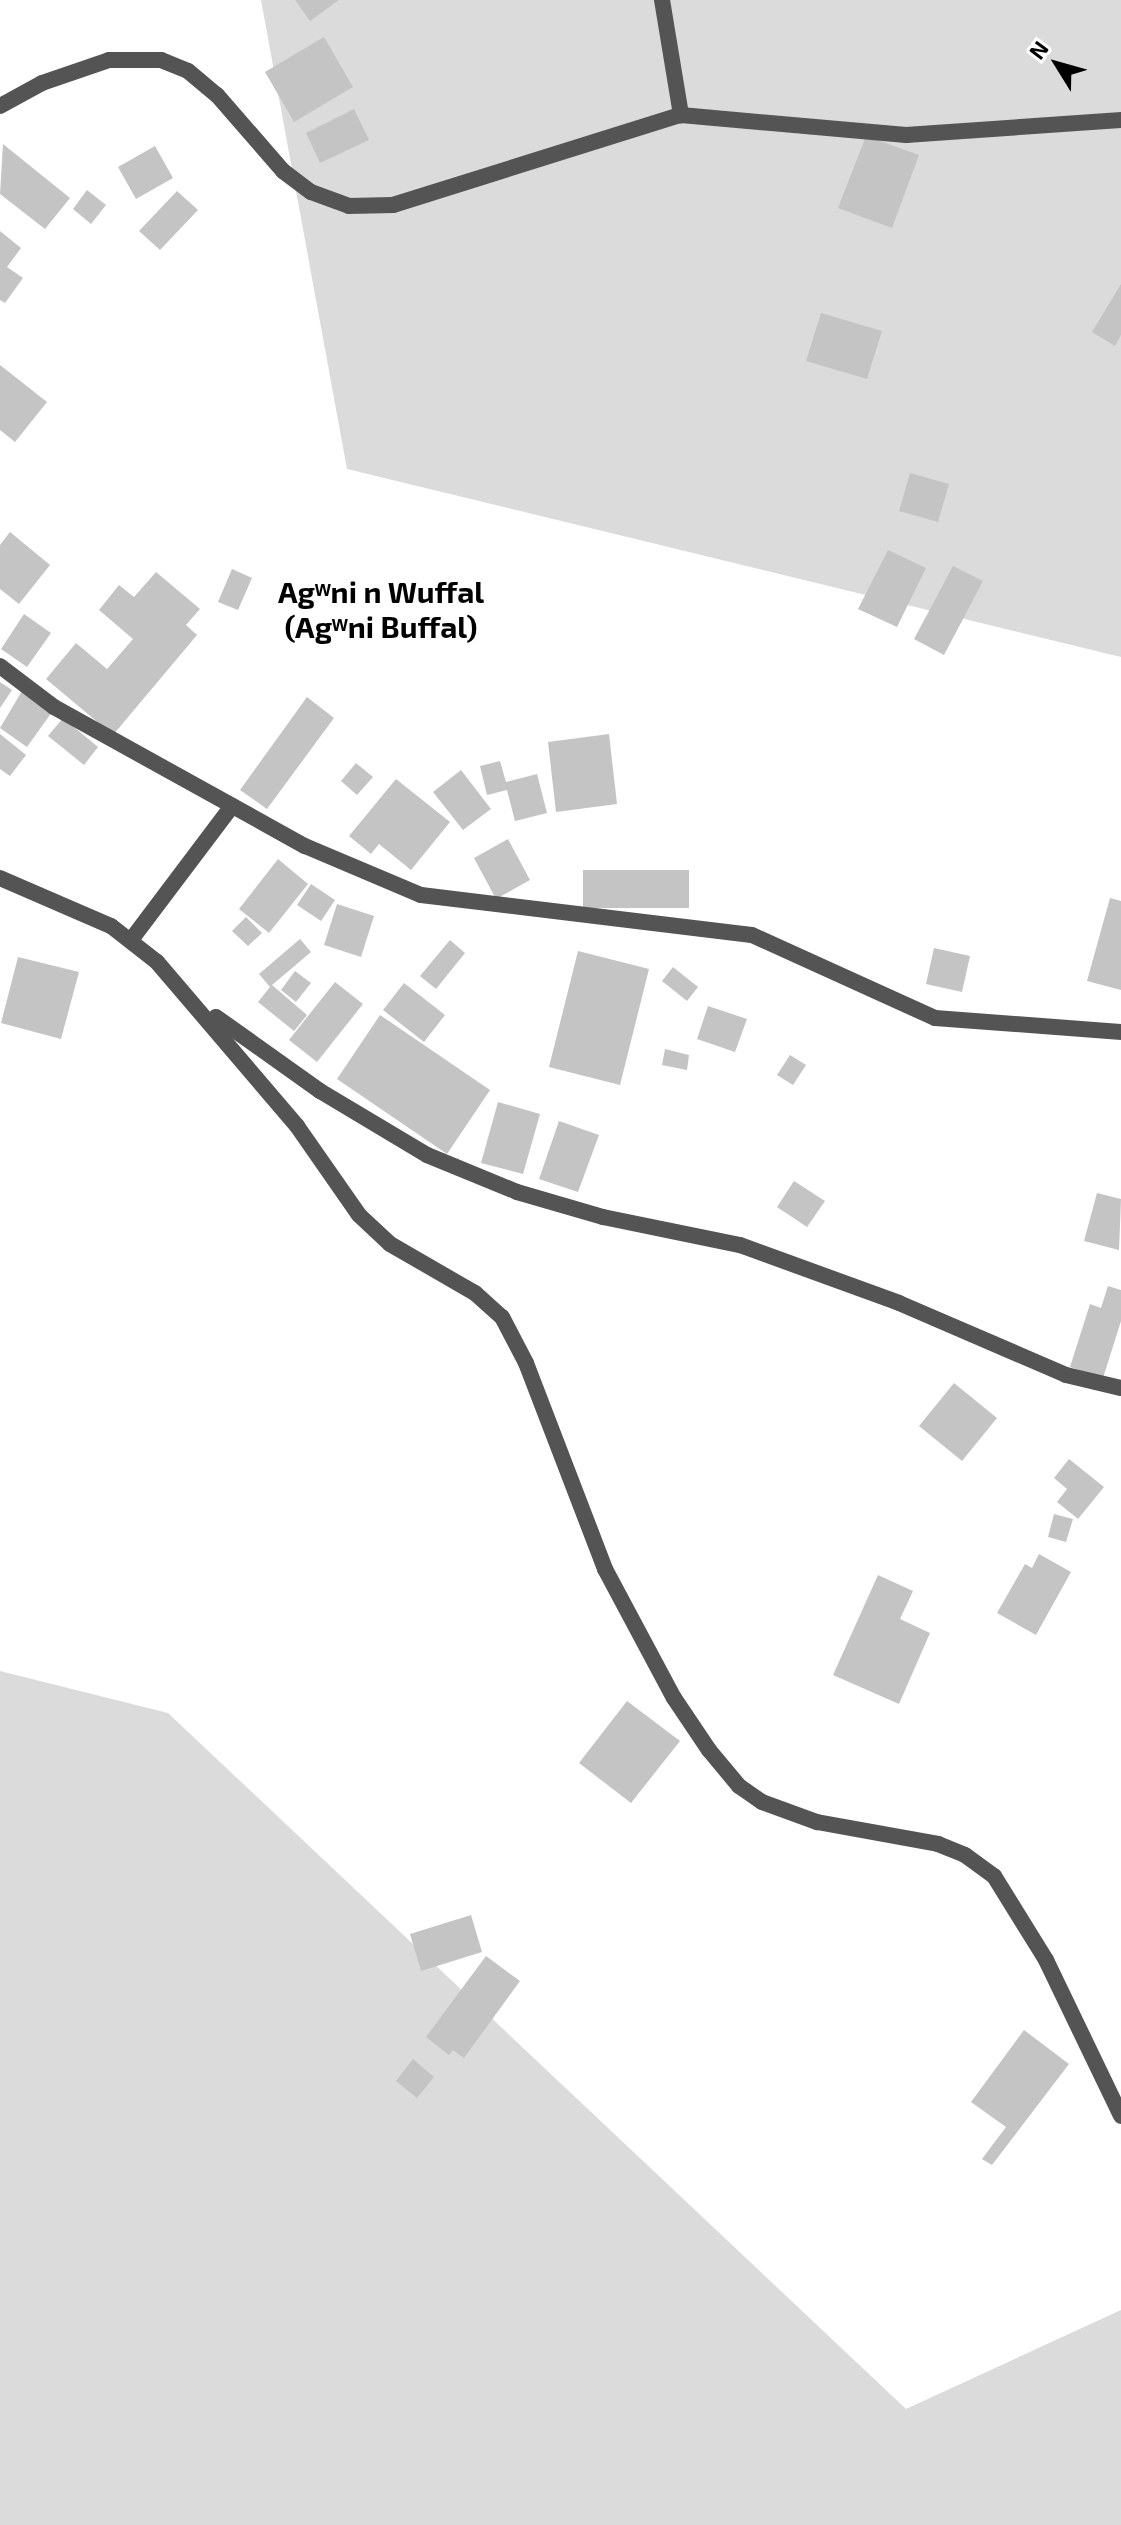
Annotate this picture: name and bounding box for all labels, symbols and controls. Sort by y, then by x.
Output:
north arrow [1017,24,1097,104]
text: N [1023,35,1053,64]
district label: Agʷni n Wuffal (Agʷni Buffal) [278,573,484,644]

